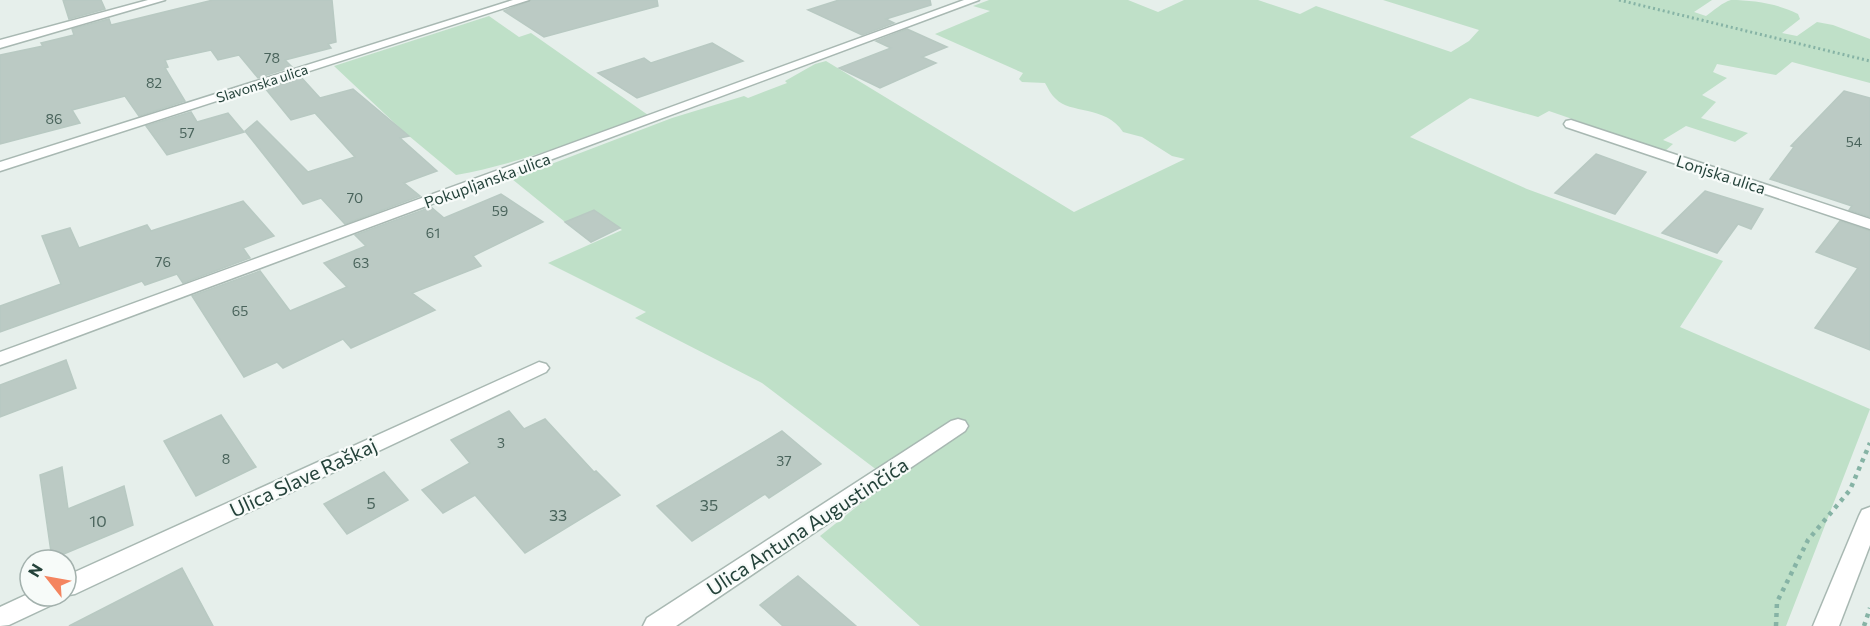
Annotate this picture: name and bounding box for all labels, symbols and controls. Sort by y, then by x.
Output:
house number: 78 [264,49,280,66]
street label: Slavonska ulica [214,60,310,106]
house number: 82 [146,74,162,91]
house number: 86 [46,110,63,127]
house number: 57 [179,124,195,141]
house number: 54 [1846,133,1863,150]
street label: Pokupljanska ulica [421,148,553,212]
street label: Lonjska ulica [1674,151,1768,197]
house number: 70 [347,189,363,206]
house number: 59 [492,202,508,219]
house number: 61 [426,224,440,241]
house number: 76 [155,253,171,270]
house number: 63 [353,254,369,271]
house number: 65 [232,302,248,319]
street label: Ulica Slave Raškaj [226,432,380,522]
house number: 3 [497,434,505,451]
house number: 8 [222,450,230,467]
street label: Ulica Antuna Augustinčića [702,452,912,600]
house number: 37 [776,452,792,469]
house number: 5 [366,493,376,512]
house number: 35 [700,495,718,514]
house number: 33 [549,505,567,524]
house number: 10 [89,511,107,530]
north arrow [18,548,78,608]
text: N [23,560,46,580]

